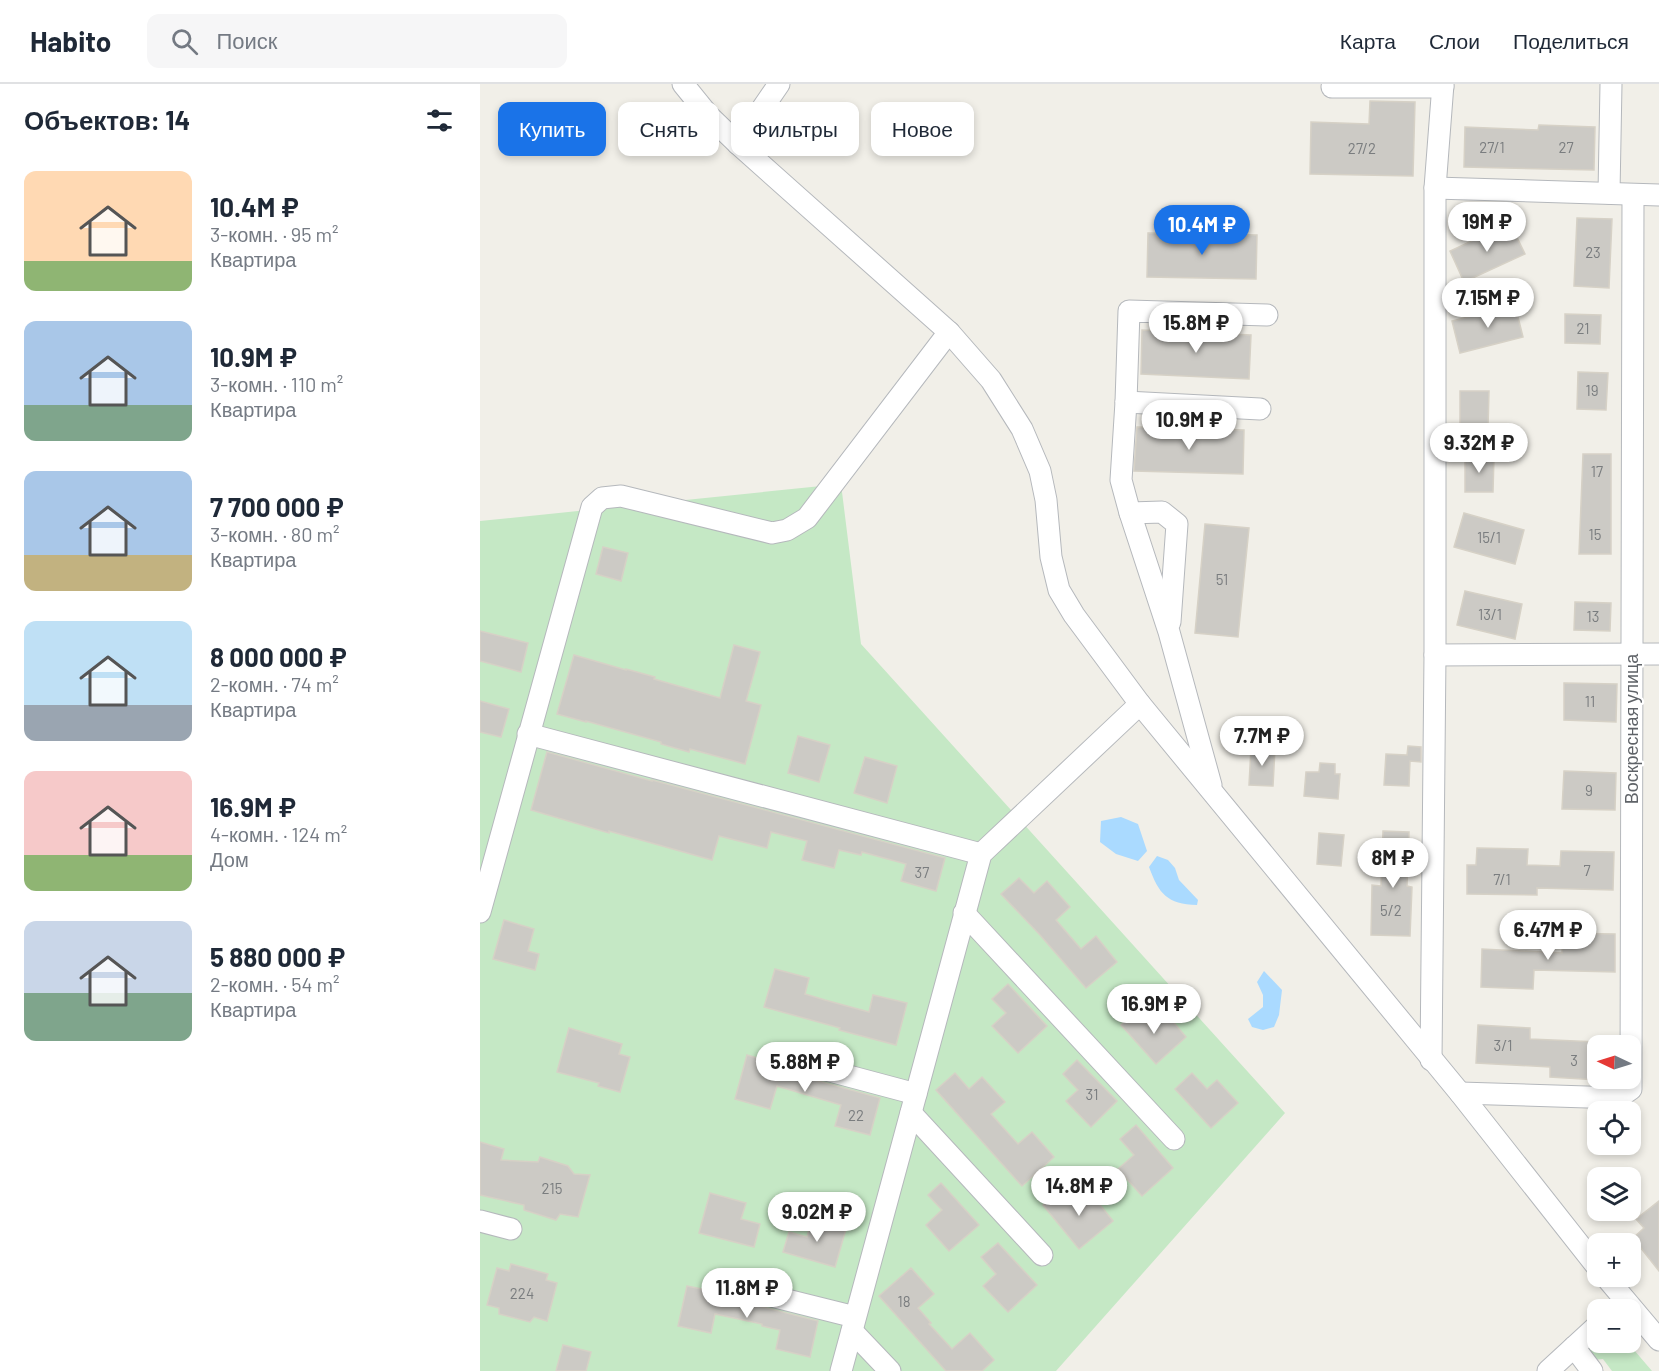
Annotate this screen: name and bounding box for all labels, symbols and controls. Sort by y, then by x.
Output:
search box [147,14,567,68]
text: Habito [30,24,111,58]
icon: search [168,25,201,58]
text: Поиск [216,27,277,53]
text: Карта [1340,28,1396,53]
text: Слои [1429,28,1480,53]
text: Поделиться [1513,28,1629,53]
chip: Купить [498,102,606,156]
chip: Снять [618,102,719,156]
chip: Фильтры [731,102,859,156]
chip: Новое [871,102,974,156]
text: Объектов: 14 [24,104,190,135]
icon: filters [423,104,456,137]
house number: 27/1 [1479,138,1505,156]
house number: 27 [1558,138,1574,156]
house number: 27/2 [1348,139,1376,157]
text: 10.4M ₽ [210,191,299,222]
icon: home [72,195,144,267]
pin: 19M ₽ [1445,202,1529,253]
pin: 10.4M ₽ [1147,205,1257,256]
text: 19M ₽ [1462,209,1512,233]
text: 10.4M ₽ [1168,212,1236,236]
text: 3-комн. · 95 m² [210,222,339,246]
house number: 23 [1585,243,1601,261]
text: Квартира [210,247,296,271]
pin: 7.15M ₽ [1433,278,1543,329]
text: 7.15M ₽ [1456,285,1520,309]
pin: 15.8M ₽ [1141,303,1251,354]
text: 15.8M ₽ [1163,310,1229,334]
house number: 21 [1576,319,1590,337]
text: 10.9M ₽ [210,341,297,372]
icon: home [72,345,144,417]
text: 3-комн. · 110 m² [210,372,343,396]
house number: 19 [1585,381,1599,399]
text: Квартира [210,397,296,421]
pin: 10.9M ₽ [1134,400,1244,451]
text: 10.9M ₽ [1156,407,1222,431]
pin: 9.32M ₽ [1424,423,1534,474]
text: 9.32M ₽ [1444,430,1514,454]
house number: 17 [1591,462,1603,480]
text: 7 700 000 ₽ [210,491,344,522]
icon: home [72,495,144,567]
text: 3-комн. · 80 m² [210,522,340,546]
house number: 15 [1589,525,1601,543]
house number: 15/1 [1477,528,1501,546]
text: Квартира [210,547,296,571]
house number: 51 [1216,570,1228,588]
house number: 13/1 [1478,605,1502,623]
house number: 13 [1587,607,1599,625]
text: 8 000 000 ₽ [210,641,347,672]
icon: home [72,645,144,717]
street label: Воскресная улица [1620,653,1642,804]
text: 2-комн. · 74 m² [210,672,339,696]
house number: 11 [1585,692,1595,710]
text: Квартира [210,697,296,721]
pin: 7.7M ₽ [1213,716,1311,767]
text: 7.7M ₽ [1234,723,1290,747]
house number: 9 [1585,781,1593,799]
text: 16.9M ₽ [210,791,296,822]
icon: home [72,795,144,867]
text: 4-комн. · 124 m² [210,822,347,846]
pin: 8M ₽ [1357,838,1429,889]
text: 8M ₽ [1371,845,1415,869]
text: Дом [210,847,249,871]
house number: 7 [1583,861,1591,879]
house number: 37 [915,863,929,881]
house number: 7/1 [1493,870,1511,888]
house number: 5/2 [1380,901,1402,919]
pin: 6.47M ₽ [1493,910,1603,961]
text: 6.47M ₽ [1513,917,1583,941]
text: 5 880 000 ₽ [210,941,345,972]
icon: home [72,945,144,1017]
text: 2-комн. · 54 m² [210,972,340,996]
pin: 16.9M ₽ [1099,984,1209,1035]
text: 16.9M ₽ [1121,991,1187,1015]
text: Квартира [210,997,296,1021]
north arrow [1587,1035,1641,1089]
map controls [1587,1035,1641,1353]
house number: 3/1 [1494,1036,1512,1054]
pin: 5.88M ₽ [750,1042,860,1093]
text: 5.88M ₽ [770,1049,840,1073]
house number: 3 [1570,1051,1578,1069]
house number: 31 [1086,1085,1098,1103]
button: locate [1587,1101,1641,1155]
house number: 22 [848,1106,864,1124]
pin: 14.8M ₽ [1024,1166,1134,1217]
button: layers [1587,1167,1641,1221]
text: 14.8M ₽ [1045,1173,1113,1197]
house number: 215 [542,1179,562,1197]
pin: 9.02M ₽ [762,1192,872,1243]
text: 9.02M ₽ [782,1199,852,1223]
button: + [1587,1233,1641,1287]
pin: 11.8M ₽ [692,1268,802,1319]
text: 11.8M ₽ [716,1275,778,1299]
house number: 224 [510,1284,534,1302]
house number: 18 [897,1292,911,1310]
button: − [1587,1299,1641,1353]

